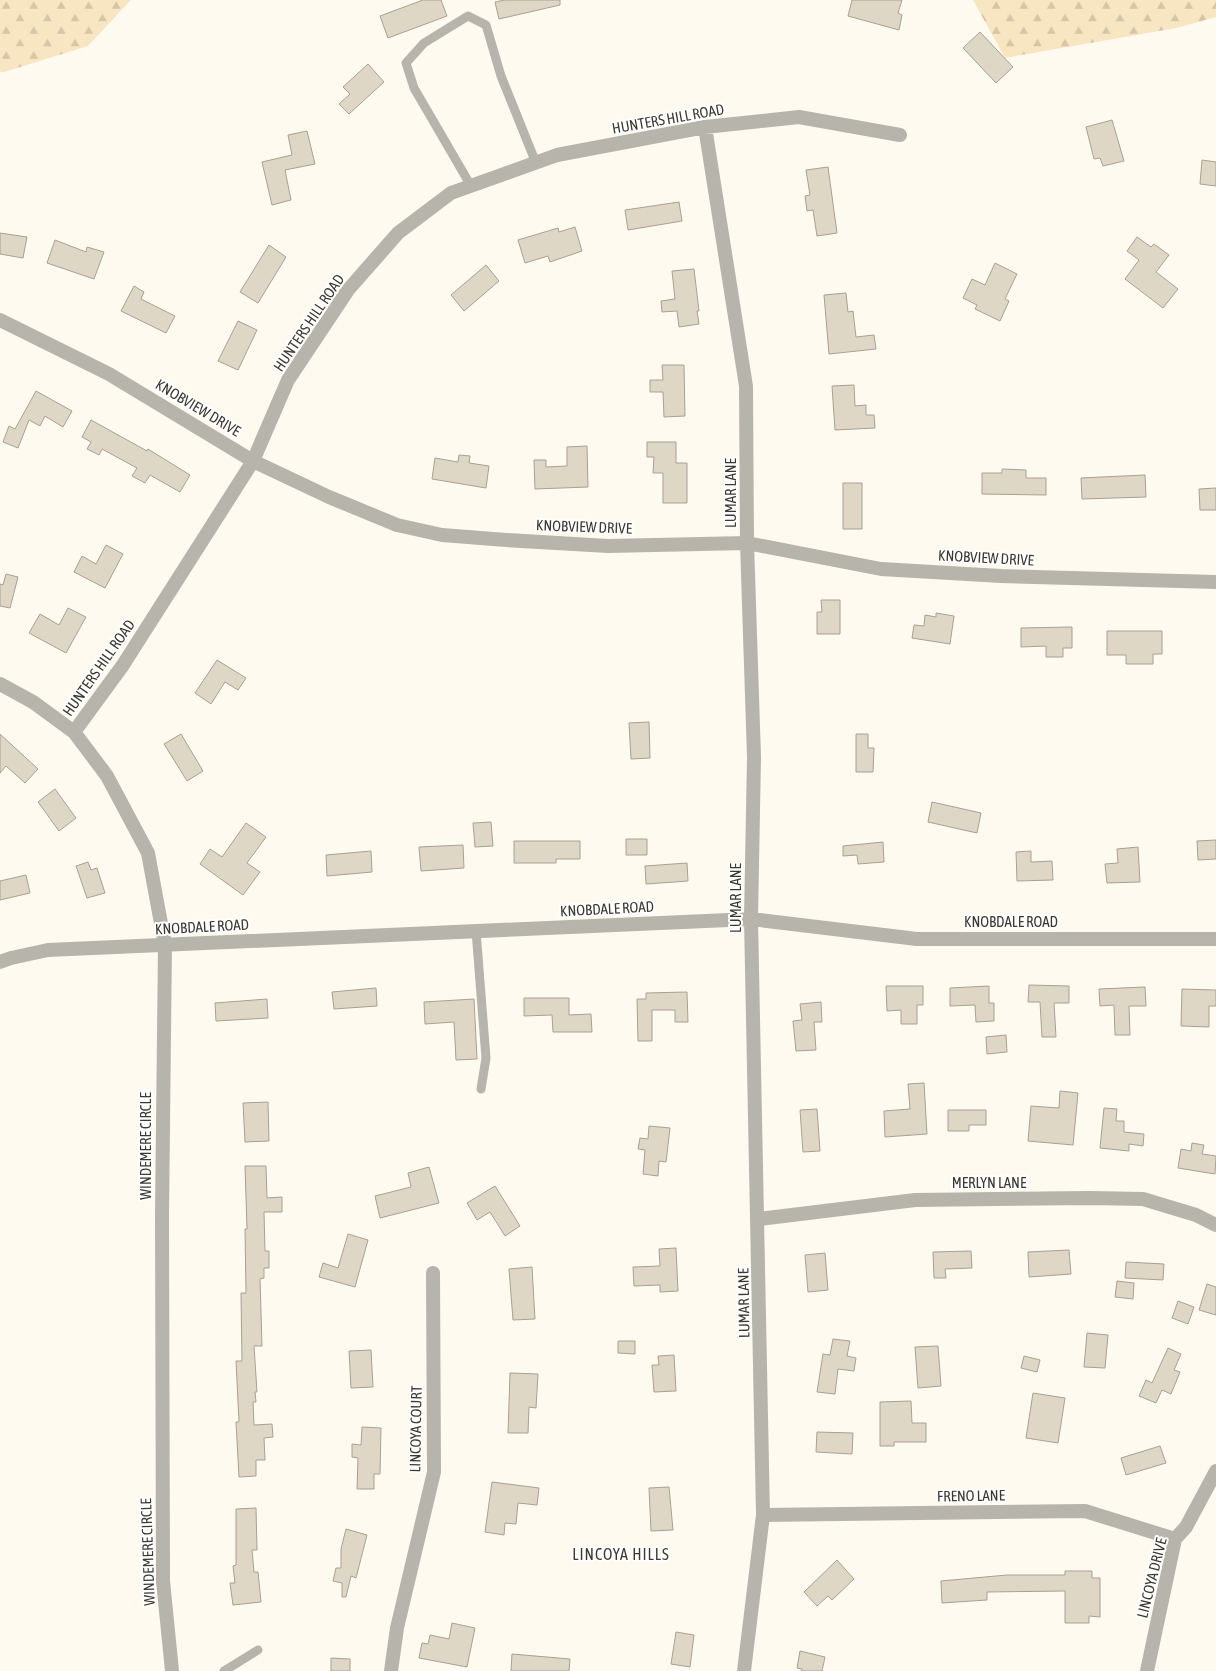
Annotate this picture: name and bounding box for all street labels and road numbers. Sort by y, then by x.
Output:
street label: HUNTERS HILL ROAD [611,100,725,137]
street label: HUNTERS HILL ROAD [270,271,347,374]
street label: KNOBVIEW DRIVE [153,376,244,440]
street label: LUMAR LANE [722,457,739,528]
street label: KNOBVIEW DRIVE [536,516,633,537]
street label: KNOBVIEW DRIVE [938,546,1035,569]
street label: HUNTERS HILL ROAD [59,616,138,719]
street label: LUMAR LANE [727,862,744,933]
street label: KNOBDALE ROAD [560,898,654,919]
street label: KNOBDALE ROAD [964,913,1058,930]
street label: KNOBDALE ROAD [155,916,249,937]
street label: WINDEMERE CIRCLE [137,1092,154,1200]
street label: MERLYN LANE [952,1174,1027,1191]
street label: LUMAR LANE [734,1267,753,1338]
street label: LINCOYA COURT [406,1385,425,1472]
street label: FRENO LANE [937,1486,1006,1505]
street label: WINDEMERE CIRCLE [137,1497,158,1606]
street label: LINCOYA DRIVE [1133,1535,1170,1620]

